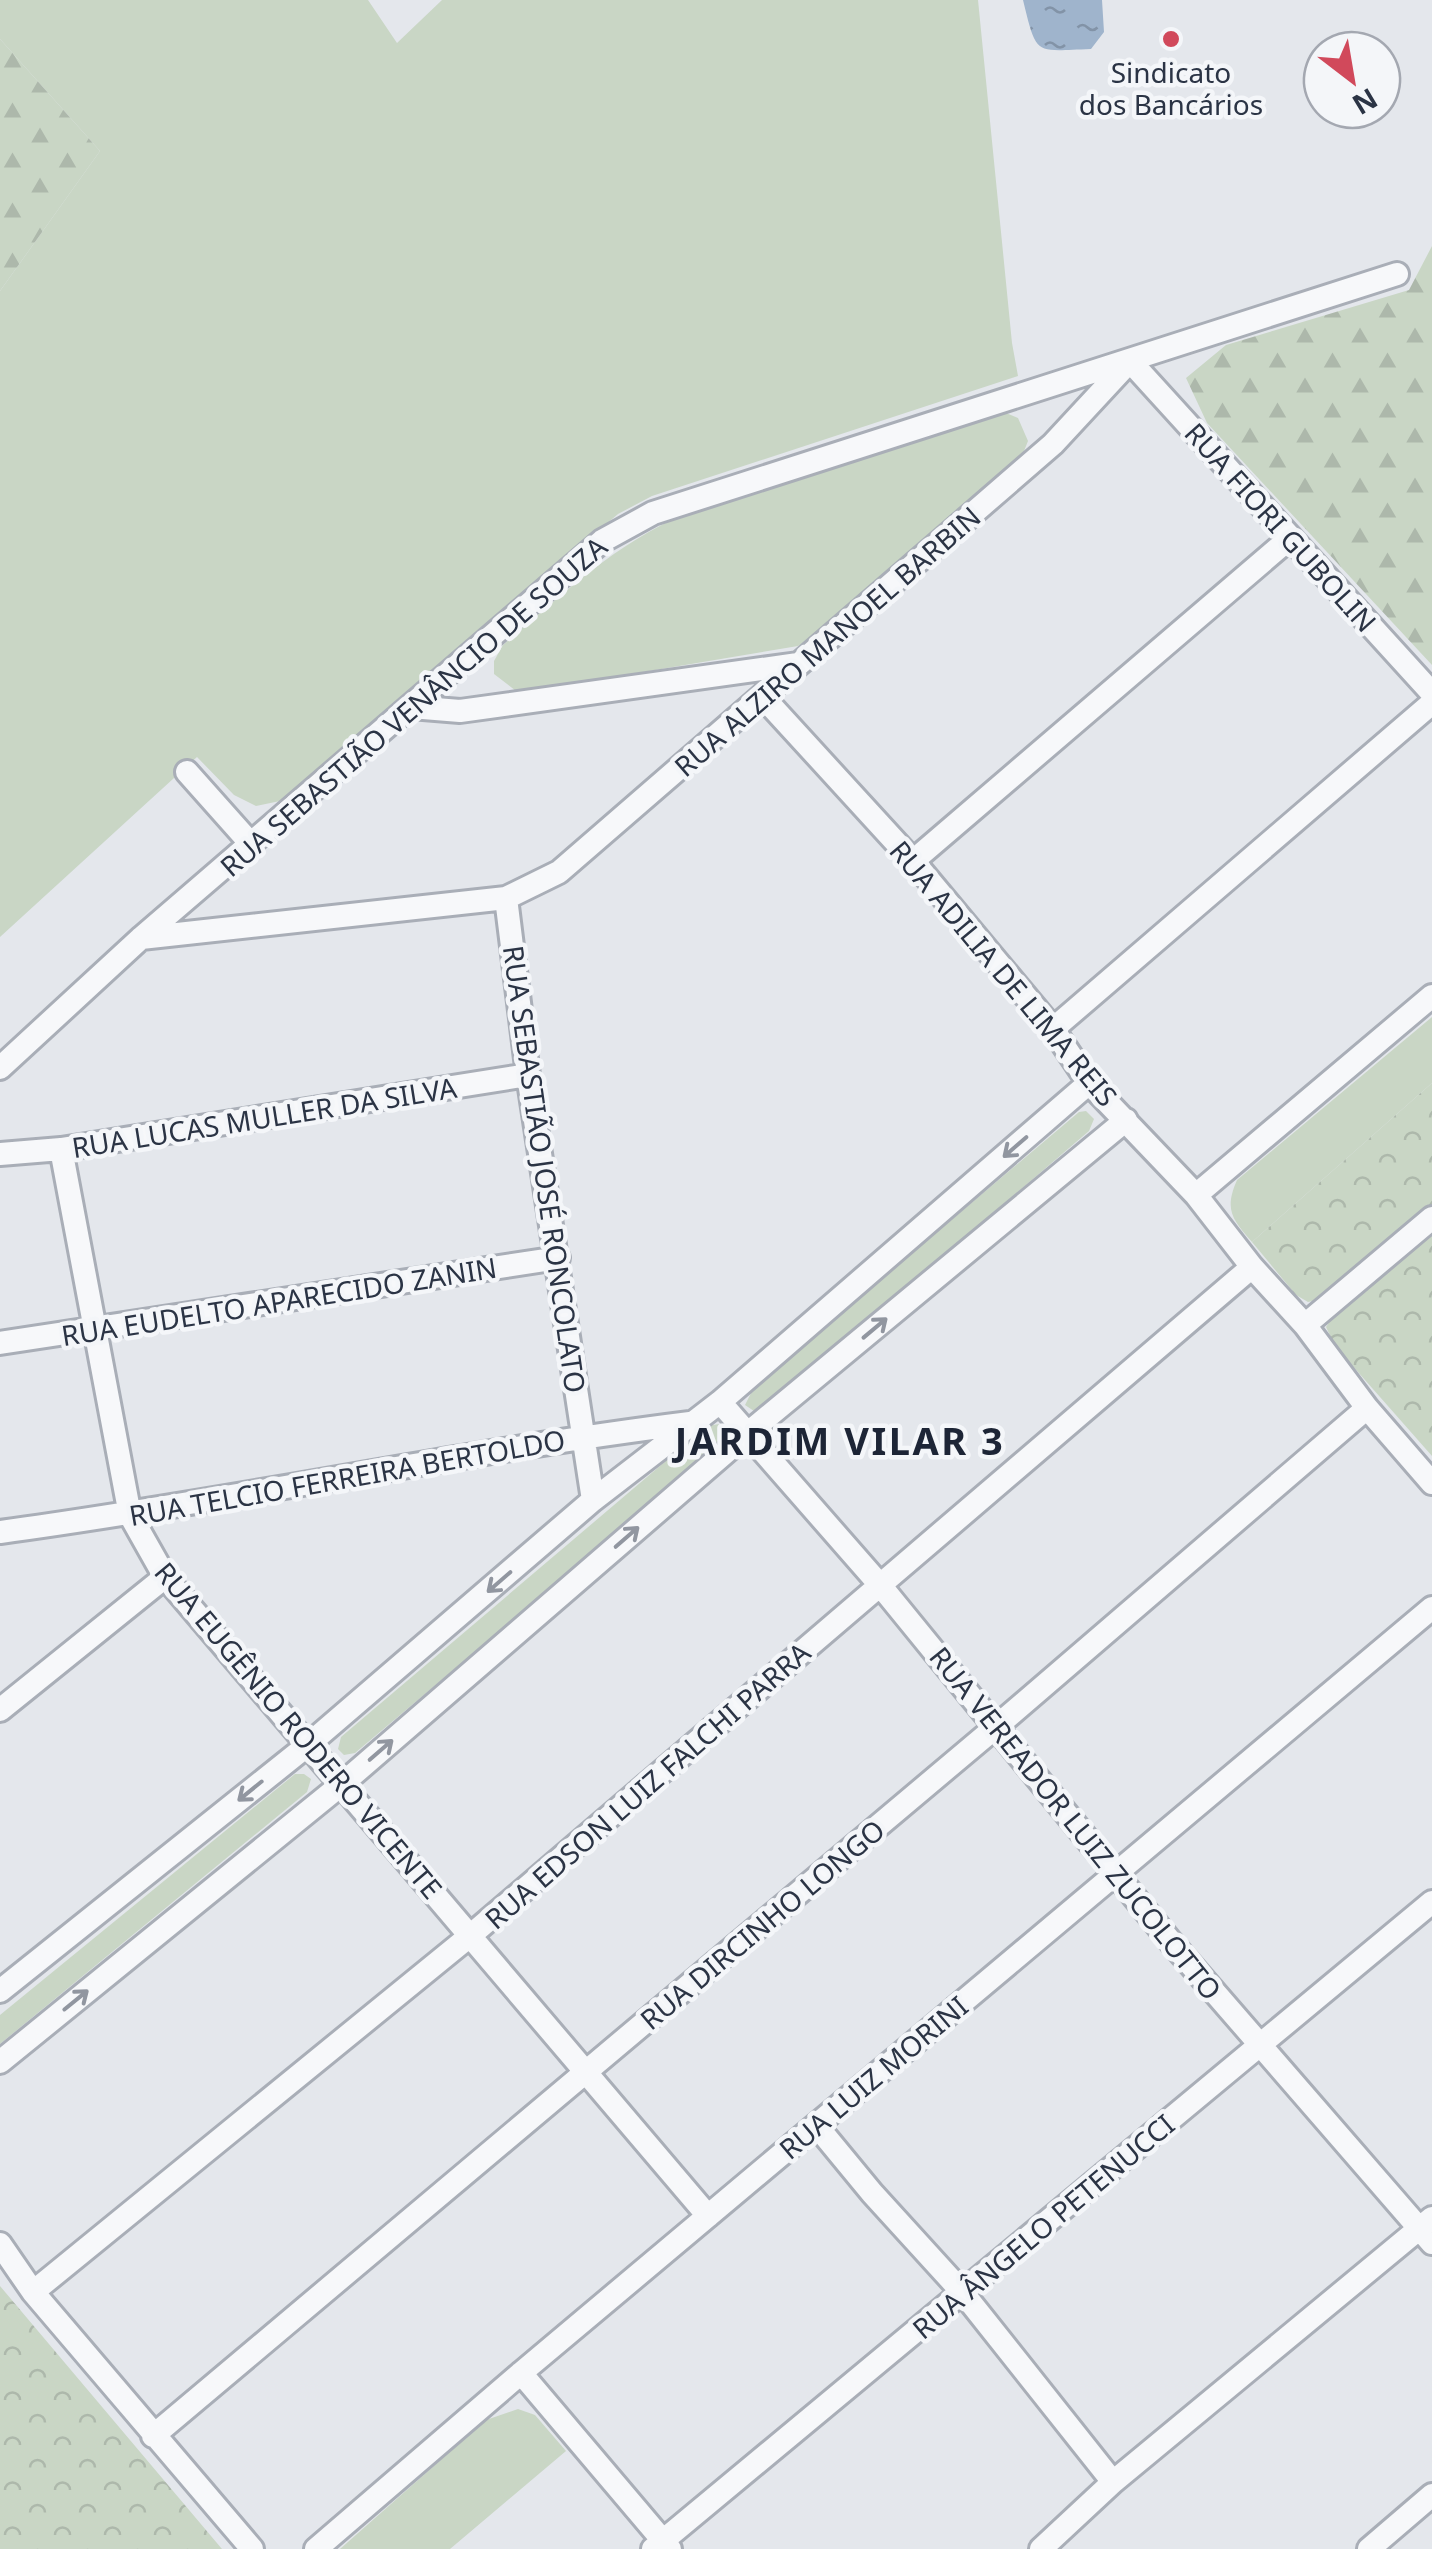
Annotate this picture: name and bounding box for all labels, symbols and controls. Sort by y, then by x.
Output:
marker: Sindicato dos Bancários [1160,28,1182,50]
north arrow [1302,30,1402,130]
place label: Sindicato dos Bancários [1079,53,1263,123]
text: N [1346,80,1385,124]
street label: RUA FIORI GUBOLIN [1177,414,1385,640]
street label: RUA ALZIRO MANOEL BARBIN [666,497,988,785]
street label: RUA SEBASTIÃO VENÂNCIO DE SOUZA [212,527,615,885]
street label: RUA ADILIA DE LIMA REIS [882,832,1126,1114]
street label: RUA SEBASTIÃO JOSÉ RONCOLATO [495,943,595,1395]
street label: RUA LUCAS MULLER DA SILVA [69,1068,459,1166]
one-way arrow [1003,1135,1028,1158]
street label: RUA EUDELTO APARECIDO ZANIN [59,1248,499,1354]
one-way arrow [862,1317,888,1339]
district label: JARDIM VILAR 3 [672,1414,1005,1466]
street label: RUA TELCIO FERREIRA BERTOLDO [126,1420,568,1534]
one-way arrow [614,1527,640,1549]
street label: RUA EUGÊNIO RODERO VICENTE [147,1554,451,1906]
one-way arrow [486,1570,512,1592]
street label: RUA EDSON LUIZ FALCHI PARRA [476,1633,818,1937]
street label: RUA VEREADOR LUIZ ZUCOLOTTO [921,1638,1231,2008]
one-way arrow [368,1739,394,1761]
one-way arrow [237,1780,264,1801]
street label: RUA DIRCINHO LONGO [632,1810,892,2038]
street label: RUA LUIZ MORINI [771,1987,975,2167]
one-way arrow [62,1989,88,2011]
street label: RUA ÂNGELO PETENUCCI [904,2105,1182,2347]

